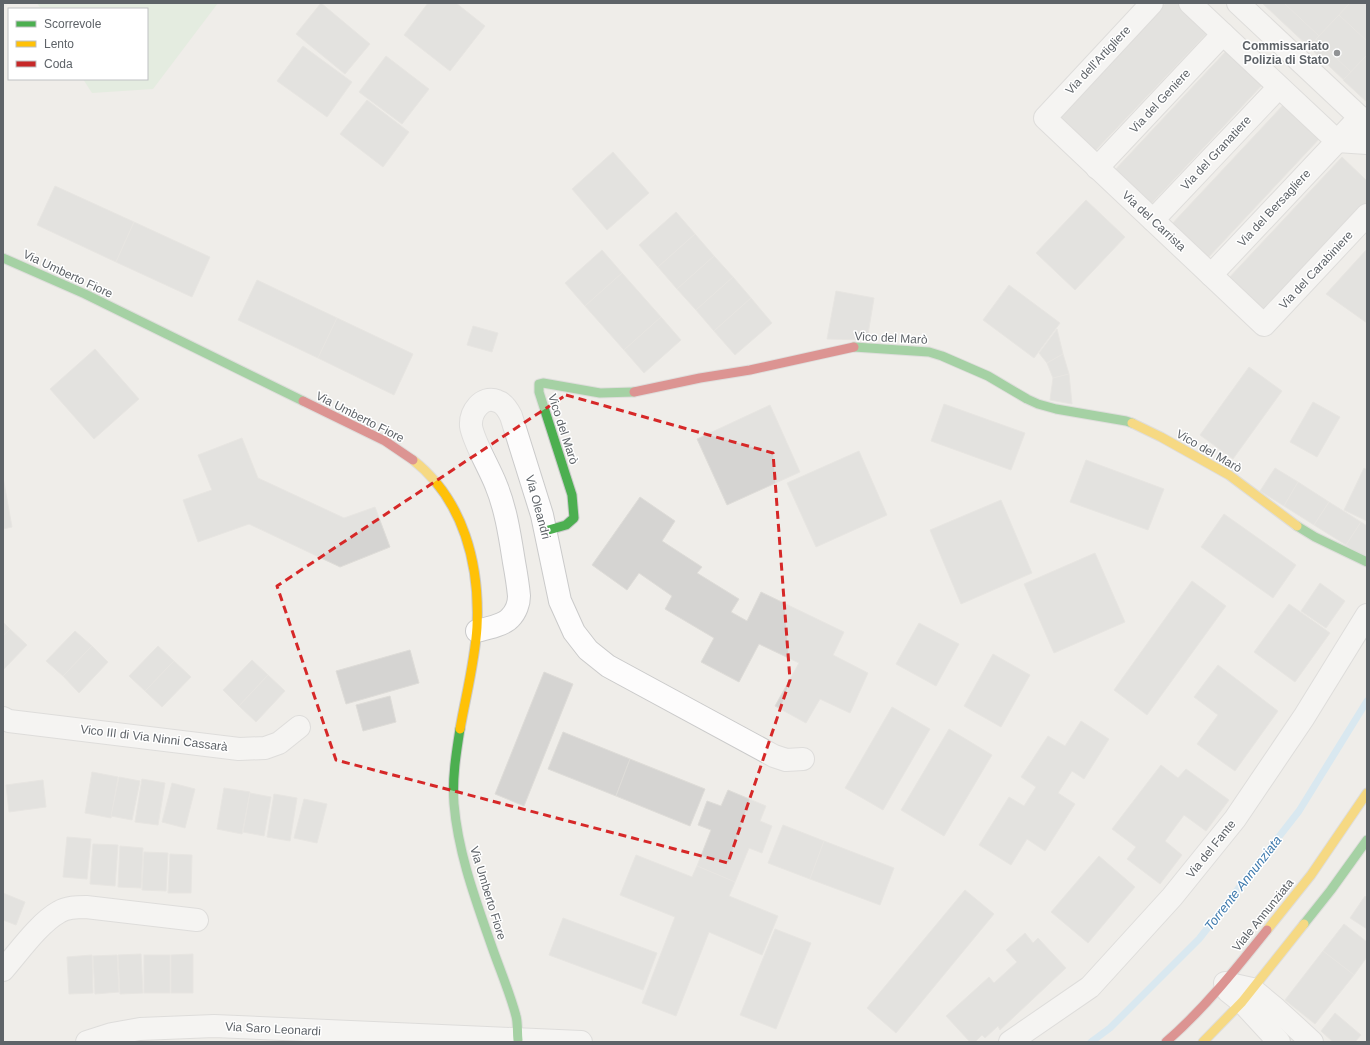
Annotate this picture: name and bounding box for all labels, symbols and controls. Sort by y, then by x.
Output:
legend [8,8,148,80]
text: Scorrevole [44,17,102,31]
street label: Via dell'Artigliere [1063,23,1134,97]
text: Lento [44,37,74,51]
place label: Commissariato Polizia di Stato [1242,39,1329,67]
marker: Commissariato Polizia di Stato [1332,48,1342,58]
text: Coda [44,57,73,71]
street label: Via del Geniere [1127,66,1193,136]
street label: Via del Granatiere [1178,113,1254,193]
street label: Via del Bersagliere [1235,166,1314,250]
street label: Via del Carrista [1119,188,1189,254]
street label: Via del Carabiniere [1276,228,1356,312]
street label: Via Umberto Fiore [21,247,115,301]
street label: Vico del Marò [854,329,928,347]
street label: Via Umberto Fiore [314,389,407,445]
street label: Vico del Marò [545,392,581,466]
street label: Vico del Marò [1174,427,1244,476]
street label: Via Oleandri [523,473,553,541]
street label: Vico III di Via Ninni Cassarà [80,722,229,754]
street label: Via del Fante [1183,817,1239,881]
water label: Torrente Annunziata [1201,833,1285,933]
street label: Via Umberto Fiore [467,844,509,942]
street label: Viale Annunziata [1229,876,1297,954]
street label: Via Saro Leonardi [225,1020,321,1038]

